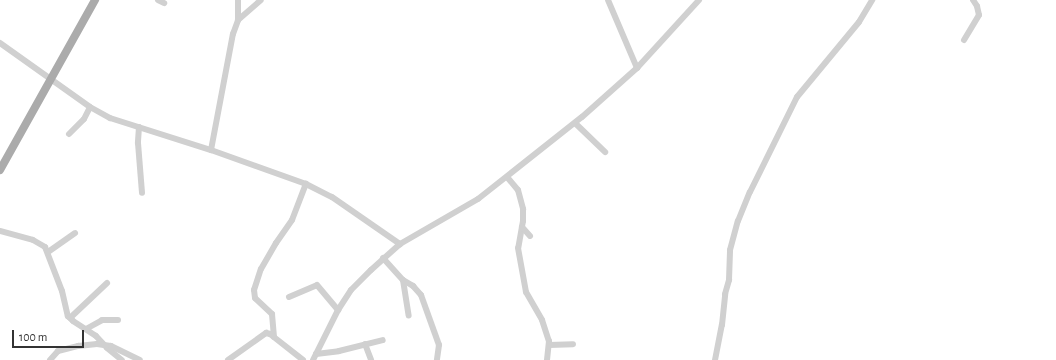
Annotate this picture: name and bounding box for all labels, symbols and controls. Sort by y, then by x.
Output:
scale bar [14,322,86,348]
text: 100 m [19,331,47,343]

